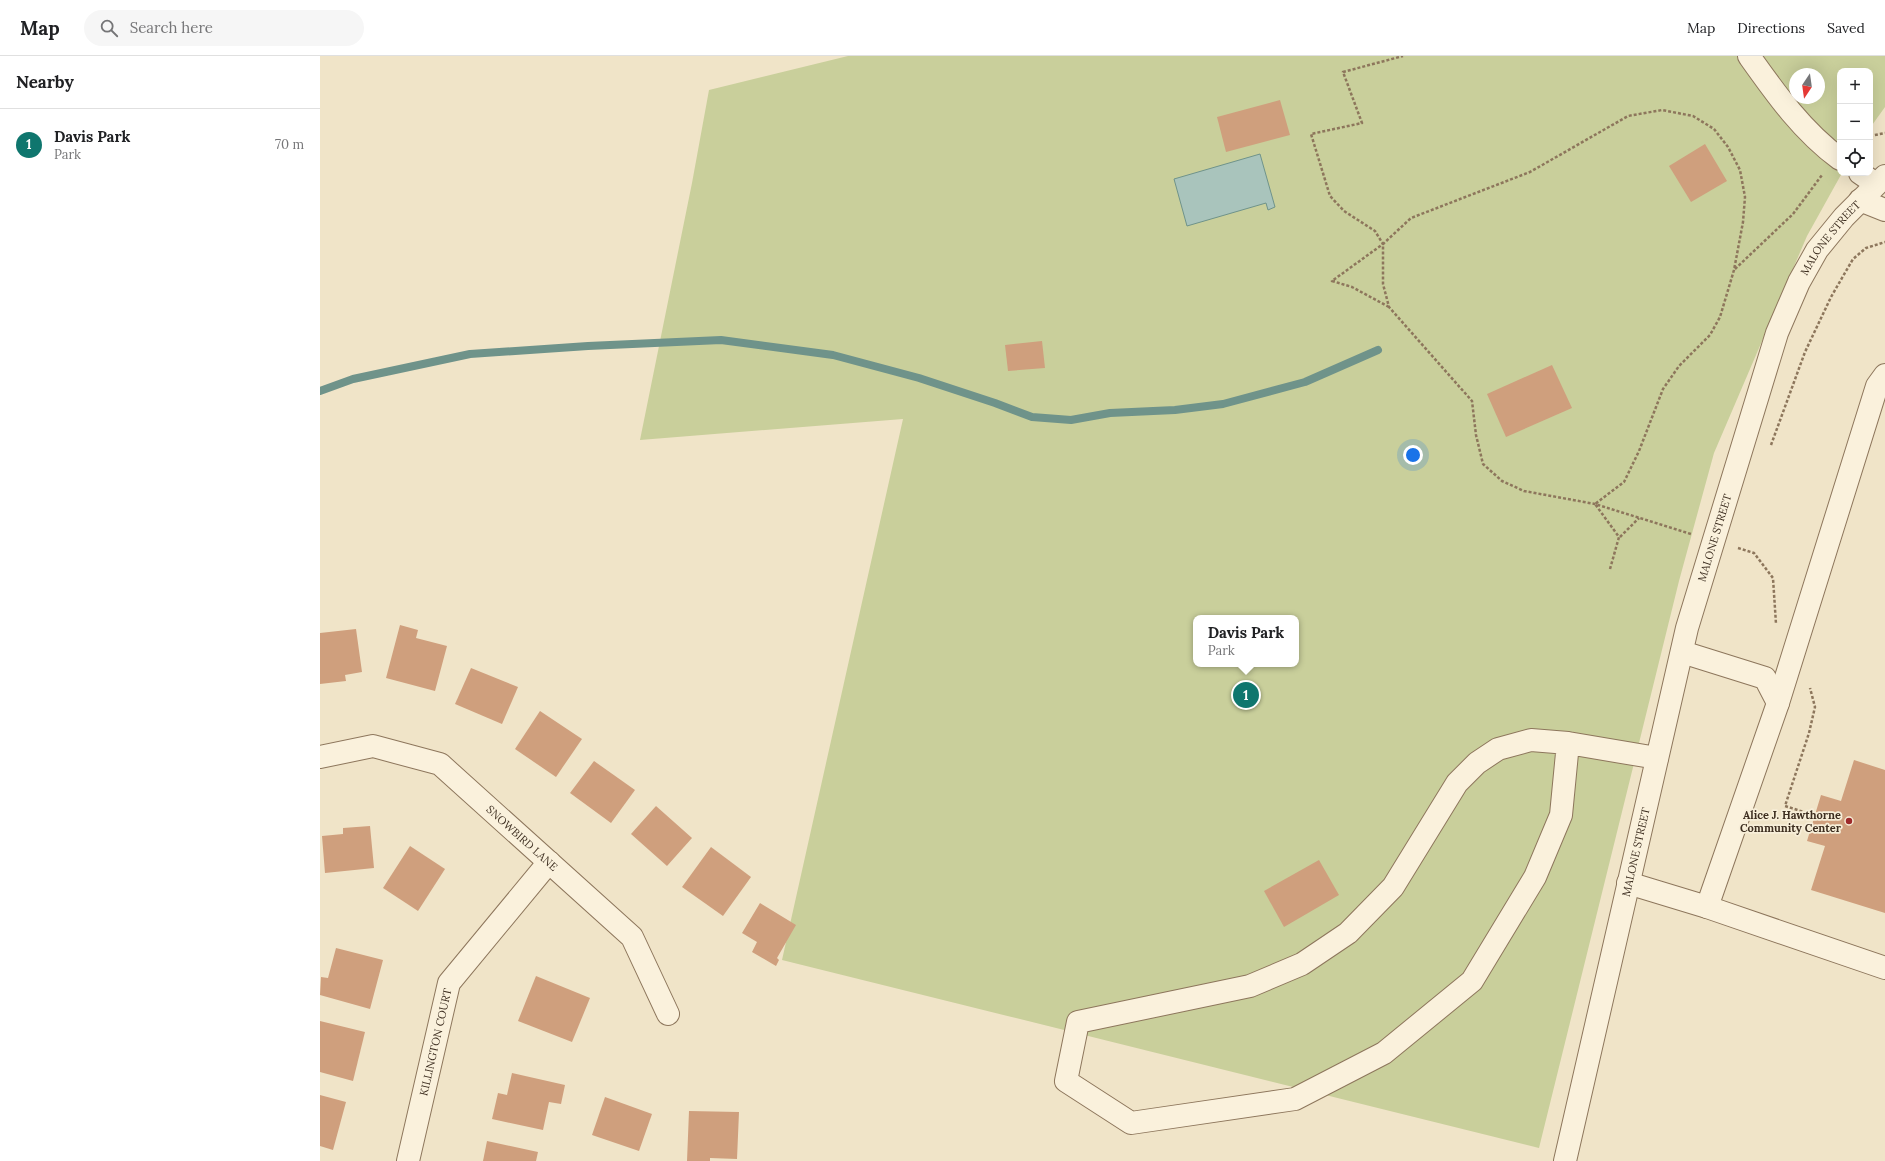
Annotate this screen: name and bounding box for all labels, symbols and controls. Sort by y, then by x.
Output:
search box [84,10,364,46]
text: Map [20,16,60,40]
icon: search [98,17,120,39]
text: Search here [130,18,213,37]
text: Map [1687,19,1715,37]
text: Directions [1737,19,1805,37]
text: Saved [1827,19,1865,37]
north arrow [1789,68,1825,104]
map controls [1837,68,1873,176]
button: + [1837,68,1873,104]
text: Nearby [16,71,74,93]
button: − [1837,104,1873,140]
text: Davis Park [54,127,130,146]
text: 1 [26,136,32,153]
text: 70 m [275,136,304,153]
button: locate [1837,140,1873,176]
text: Park [54,146,81,163]
street label: MALONE STREET [1797,198,1863,278]
your location [1403,445,1423,465]
street label: MALONE STREET [1695,492,1734,583]
popup [1193,615,1299,667]
text: Davis Park [1208,623,1284,642]
text: Park [1208,642,1235,659]
pin: 1 [1233,680,1259,710]
street label: SNOWBIRD LANE [484,802,561,874]
street label: MALONE STREET [1619,806,1653,898]
place label: Alice J. Hawthorne Community Center [1740,808,1842,835]
marker: Alice J. Hawthorne Community Center [1844,816,1854,826]
street label: KILLINGTON COURT [416,987,455,1097]

